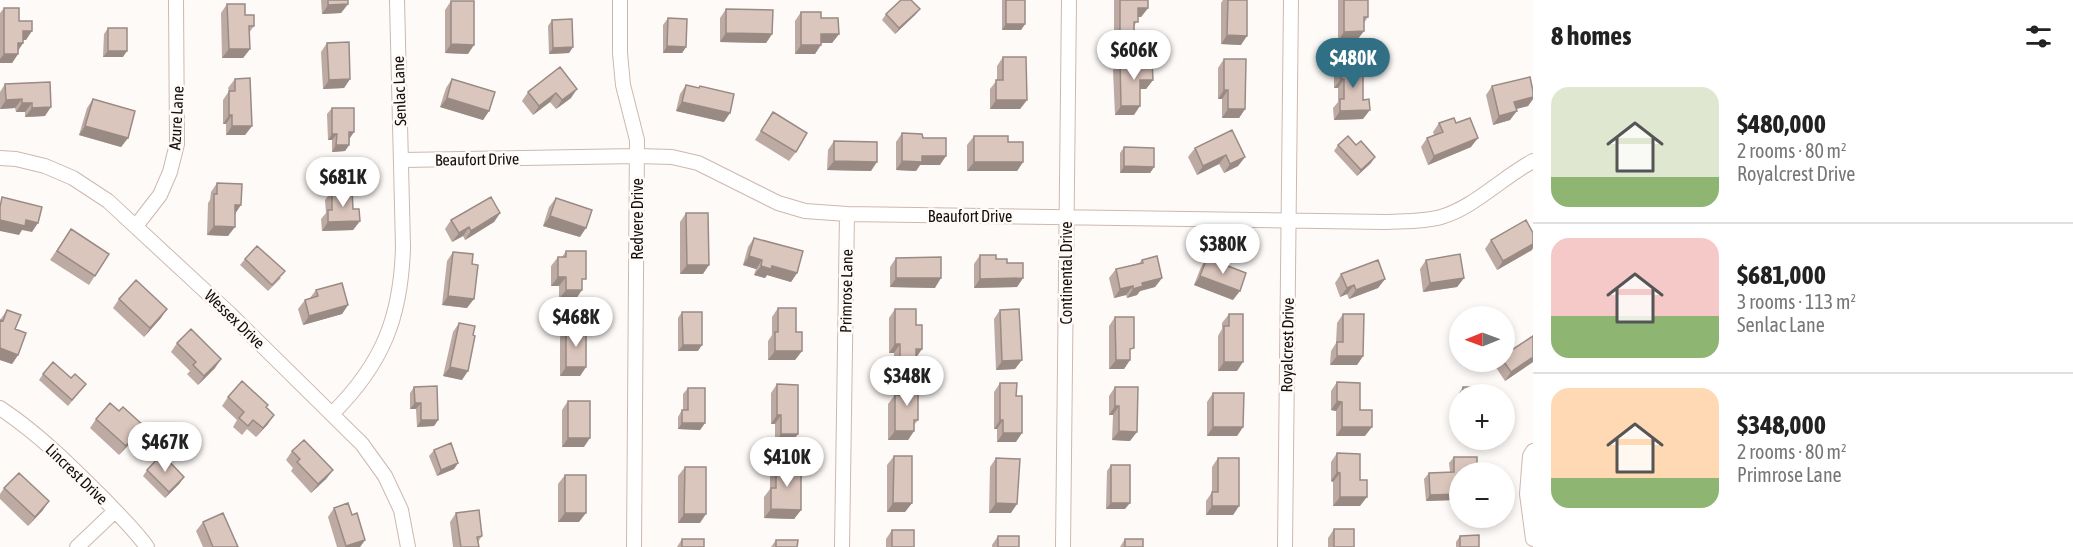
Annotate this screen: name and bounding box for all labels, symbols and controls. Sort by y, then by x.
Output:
icon: filters [2022,20,2055,53]
text: 8 homes [1551,21,1631,51]
pin: $606K [1092,30,1176,81]
text: $606K [1111,38,1157,61]
pin: $480K [1311,38,1395,89]
text: $480K [1330,46,1376,69]
street label: Senlac Lane [389,56,409,126]
street label: Azure Lane [165,85,187,151]
text: $480,000 [1737,109,1826,139]
icon: home [1599,111,1671,183]
text: 2 rooms · 80 m² [1737,139,1847,162]
street label: Beaufort Drive [435,149,519,169]
pin: $681K [301,157,385,208]
text: Royalcrest Drive [1737,162,1855,185]
text: $681K [320,165,366,188]
street label: Redvere Drive [628,178,646,260]
street label: Beaufort Drive [928,207,1012,225]
street label: Continental Drive [1057,221,1075,325]
pin: $380K [1181,224,1265,275]
text: $380K [1200,232,1246,255]
street label: Primrose Lane [836,249,856,333]
text: $681,000 [1737,260,1826,290]
icon: home [1599,262,1671,334]
street label: Wessex Drive [201,286,269,352]
text: 3 rooms · 113 m² [1737,290,1856,313]
pin: $468K [534,297,618,348]
street label: Royalcrest Drive [1277,297,1298,393]
text: $468K [553,305,599,328]
north arrow [1449,306,1515,372]
map controls [1449,306,1515,528]
text: Senlac Lane [1737,313,1825,336]
pin: $348K [865,356,949,407]
text: $348K [884,364,930,387]
button: + [1449,384,1515,450]
text: $348,000 [1737,410,1826,440]
icon: home [1599,412,1671,484]
pin: $467K [123,422,207,473]
text: $467K [142,430,188,453]
pin: $410K [745,437,829,488]
street label: Lincrest Drive [42,440,112,508]
text: 2 rooms · 80 m² [1737,440,1847,463]
text: $410K [764,445,810,468]
button: − [1449,462,1515,528]
text: Primrose Lane [1737,463,1842,486]

